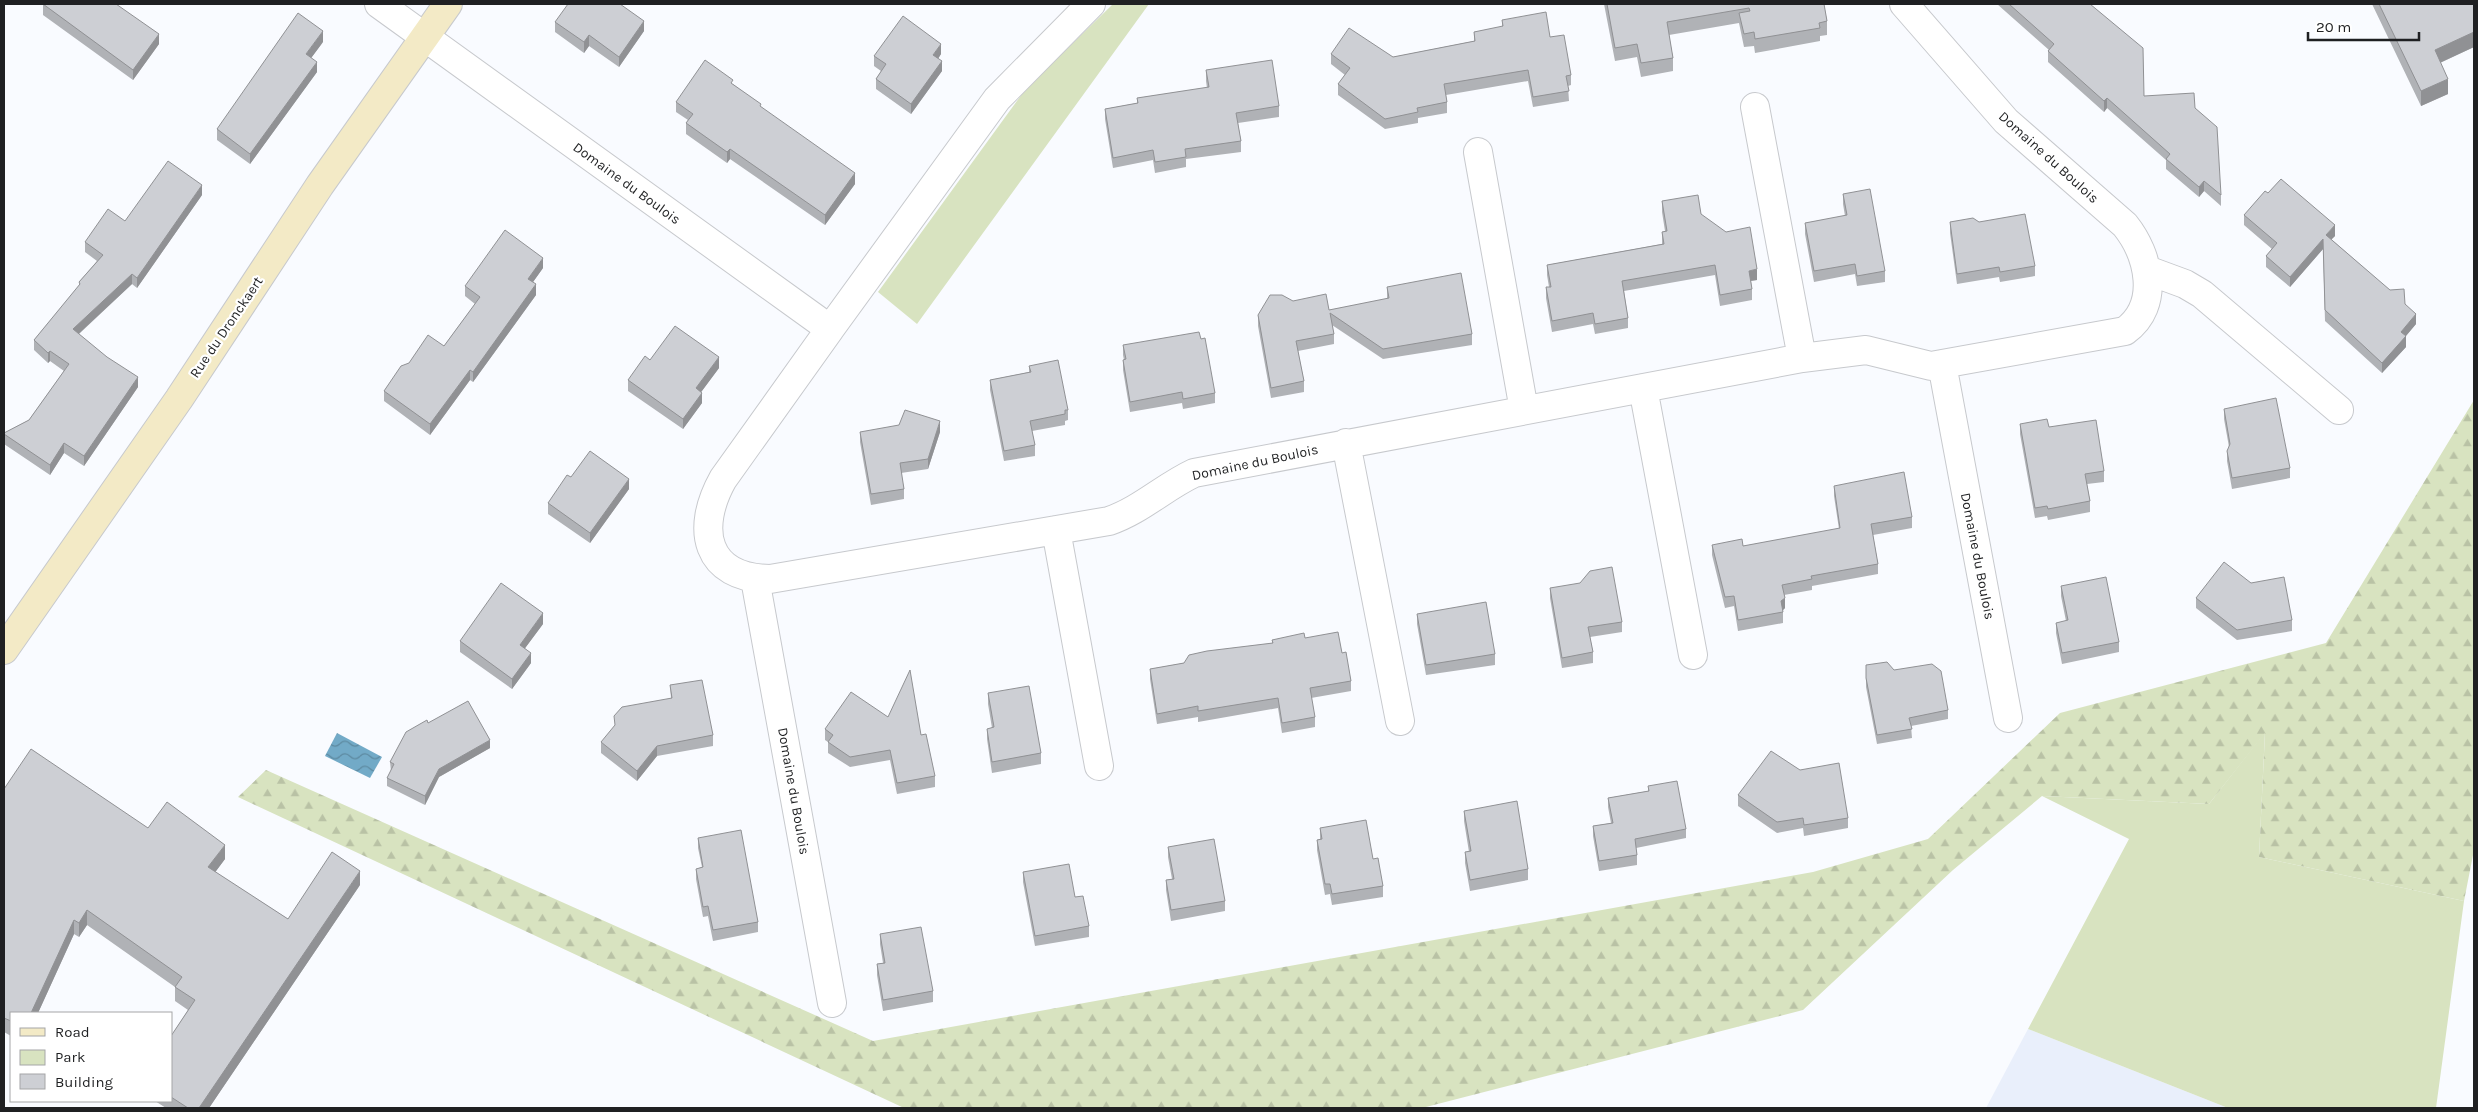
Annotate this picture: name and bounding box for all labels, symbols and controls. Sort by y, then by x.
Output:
scale bar [2308,10,2419,42]
text: 20 m [2316,18,2351,36]
street label: Domaine du Boulois [1995,108,2102,207]
street label: Domaine du Boulois [570,139,684,228]
street label: Rue du Dronckaert [186,273,267,381]
street label: Domaine du Boulois [1190,441,1320,484]
street label: Domaine du Boulois [1957,491,1998,621]
street label: Domaine du Boulois [774,726,813,856]
legend [10,1012,172,1102]
text: Road [55,1023,90,1041]
text: Park [55,1048,85,1066]
text: Building [55,1073,113,1091]

